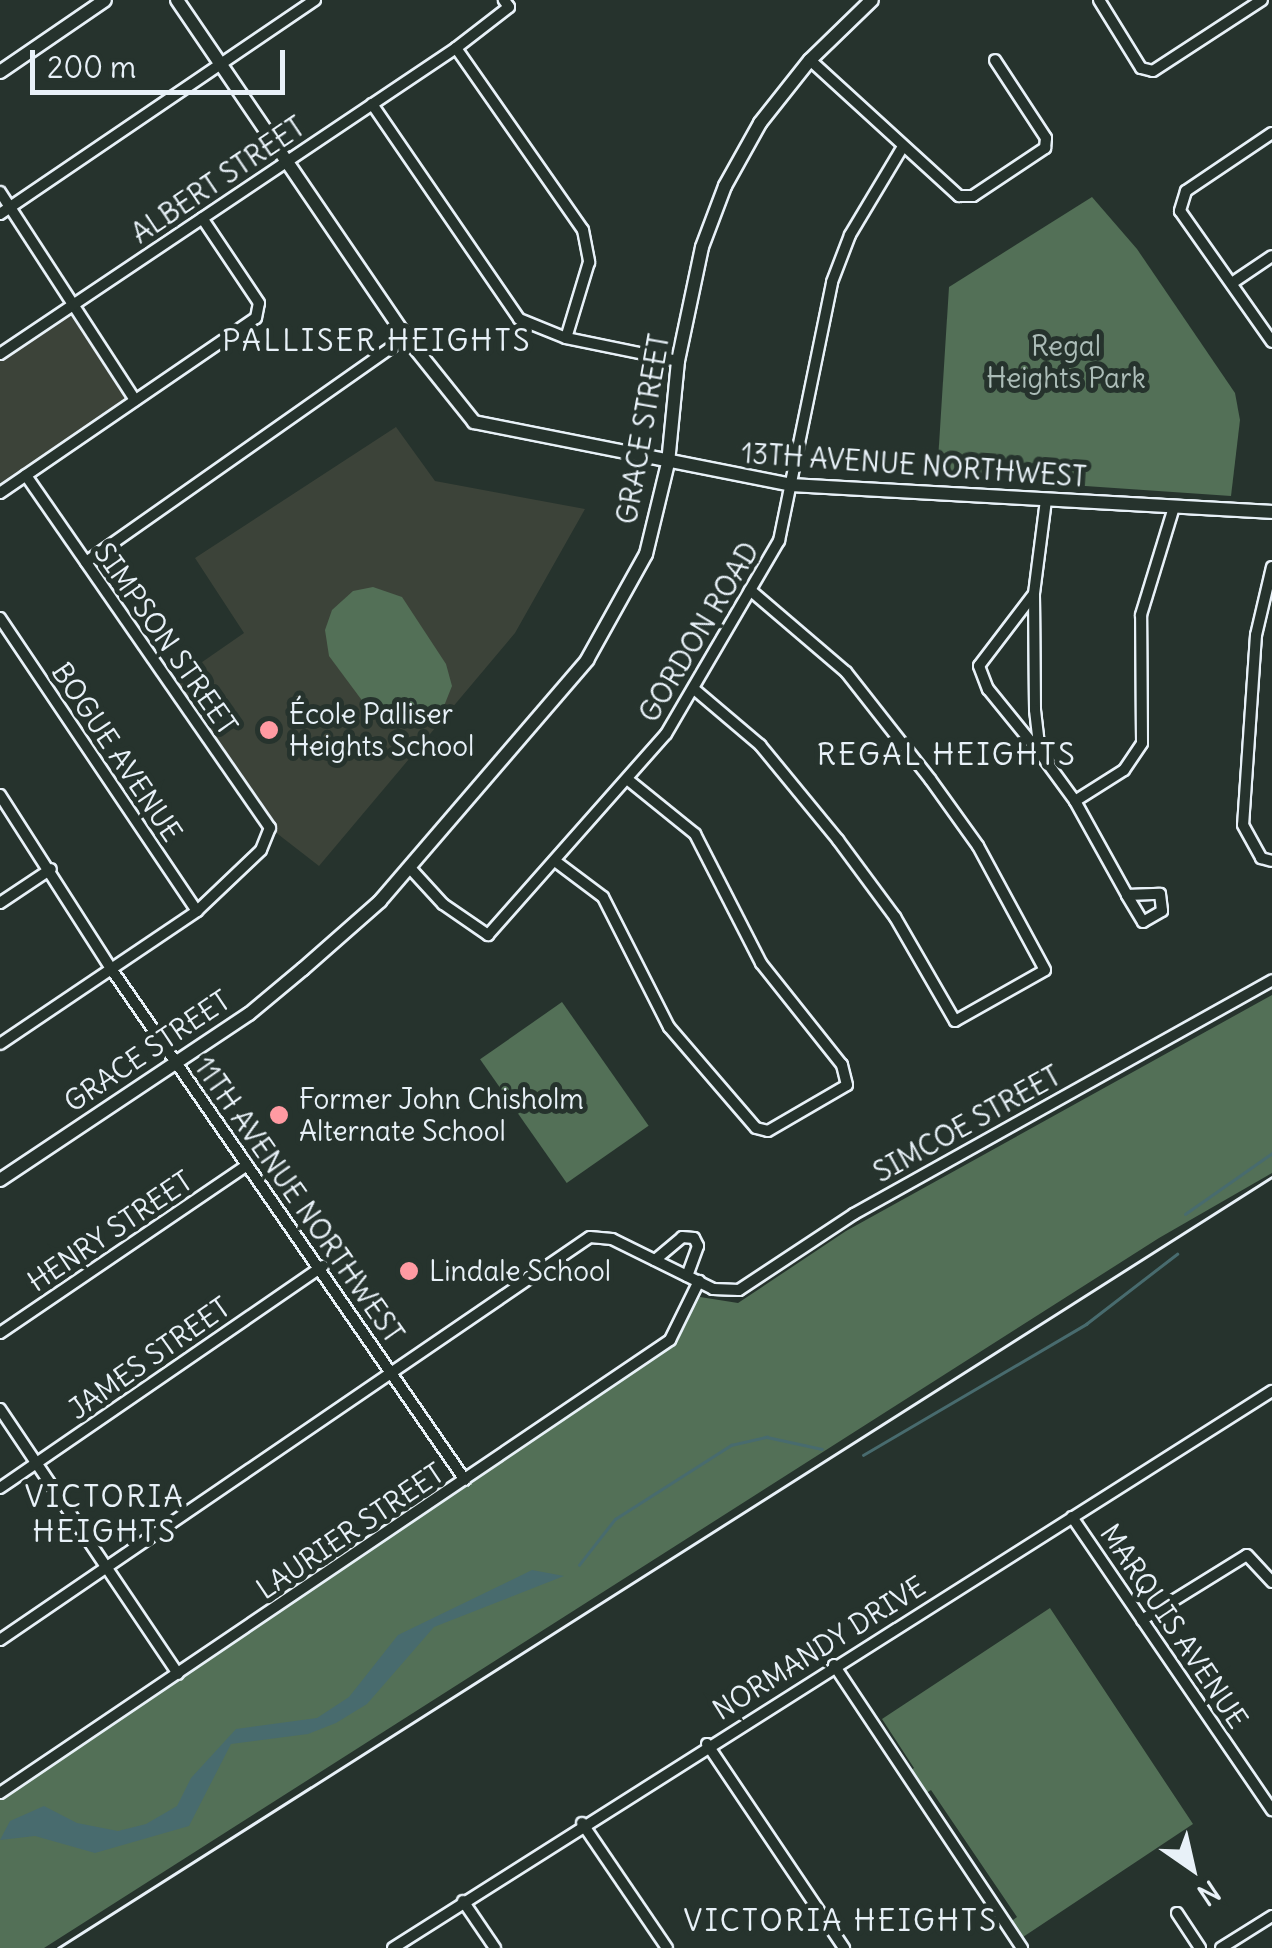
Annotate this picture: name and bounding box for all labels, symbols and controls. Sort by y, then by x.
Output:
scale bar [35,30,290,92]
text: 200 m [47,48,136,86]
street label: ALBERT STREET [125,110,311,250]
district label: PALLISER HEIGHTS [222,322,532,358]
park label: Regal Heights Park [986,329,1146,395]
street label: GRACE STREET [610,331,676,527]
street label: 13TH AVENUE NORTHWEST [740,436,1088,494]
street label: GORDON ROAD [632,536,766,728]
street label: SIMPSON STREET [87,537,245,741]
street label: BOGUE AVENUE [45,656,189,848]
place label: École Palliser Heights School [289,697,474,763]
marker: École Palliser Heights School [258,719,280,741]
district label: REGAL HEIGHTS [817,736,1077,772]
street label: GRACE STREET [58,983,236,1119]
street label: 11TH AVENUE NORTHWEST [187,1051,411,1349]
street label: SIMCOE STREET [868,1059,1066,1189]
place label: Former John Chisholm Alternate School [299,1082,584,1148]
marker: Former John Chisholm Alternate School [268,1104,290,1126]
street label: HENRY STREET [21,1164,199,1298]
place label: Lindale School [429,1254,611,1288]
marker: Lindale School [398,1260,420,1282]
street label: JAMES STREET [62,1290,236,1426]
street label: LAURIER STREET [250,1456,450,1606]
district label: VICTORIA HEIGHTS [25,1478,185,1548]
street label: MARQUIS AVENUE [1093,1518,1255,1734]
street label: NORMANDY DRIVE [707,1569,931,1727]
north arrow [1142,1818,1242,1918]
text: N [1191,1873,1227,1913]
district label: VICTORIA HEIGHTS [684,1902,998,1938]

